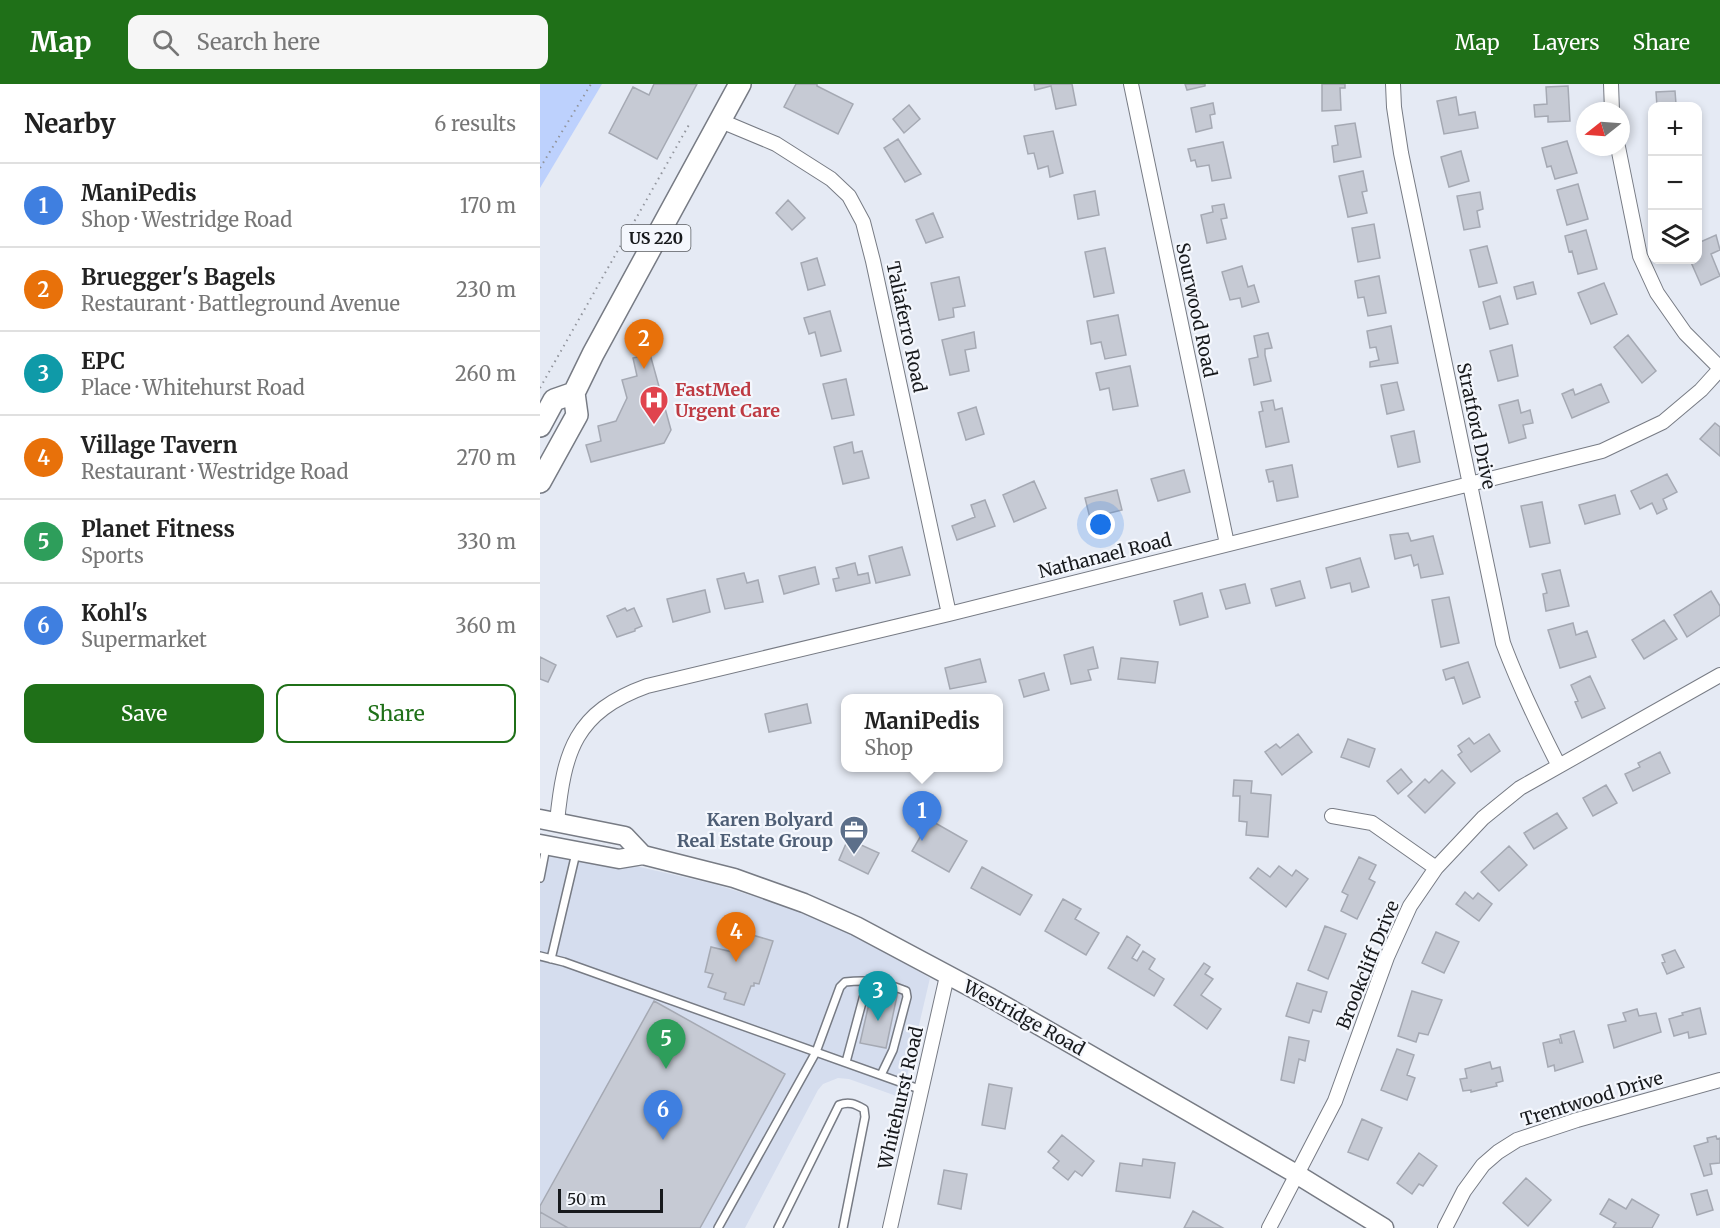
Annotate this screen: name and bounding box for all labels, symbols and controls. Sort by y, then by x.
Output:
search box [128,15,548,69]
text: Map [30,24,92,60]
icon: search [149,26,182,59]
text: Search here [197,28,320,56]
text: Map [1455,29,1500,56]
text: Layers [1533,29,1600,56]
text: Share [1633,29,1690,56]
north arrow [1576,102,1630,156]
map controls [1648,102,1702,264]
button: + [1648,102,1702,156]
text: Nearby [24,107,116,140]
text: 6 results [434,111,516,136]
button: − [1648,156,1702,210]
text: ManiPedis [81,179,197,207]
text: 1 [39,193,48,218]
text: 170 m [460,193,516,218]
text: Shop · Westridge Road [81,207,292,232]
button: layers [1648,210,1702,264]
road number: US 220 [622,225,690,251]
street label: Sourwood Road [1171,240,1222,379]
street label: Taliaferro Road [881,259,932,395]
text: Bruegger's Bagels [81,263,276,291]
text: 2 [38,277,49,302]
text: 230 m [456,277,516,302]
text: Restaurant · Battleground Avenue [81,291,400,316]
pin: 2 [624,320,664,369]
text: EPC [81,347,125,375]
text: 3 [38,361,49,386]
text: 260 m [455,361,516,386]
street label: Stratford Drive [1452,361,1501,491]
text: Place · Whitehurst Road [81,375,305,400]
place label: FastMed Urgent Care [675,378,780,422]
hospital icon: FastMed Urgent Care [638,384,670,426]
text: Village Tavern [81,431,238,459]
text: 4 [37,445,50,470]
text: 270 m [456,445,516,470]
text: Restaurant · Westridge Road [81,459,348,484]
your location [1086,510,1115,539]
text: Planet Fitness [81,515,235,543]
street label: Nathanael Road [1036,528,1174,583]
text: 5 [38,529,49,554]
text: 330 m [457,529,516,554]
text: Sports [81,543,144,568]
text: Kohl's [81,599,147,627]
text: 6 [37,613,50,638]
text: 360 m [455,613,516,638]
text: Supermarket [81,627,207,652]
button: Save [24,684,264,743]
button: Share [276,684,516,743]
popup [841,694,1003,772]
text: ManiPedis [864,707,980,735]
text: Shop [864,735,913,760]
pin: 1 [902,792,941,841]
place label: Karen Bolyard Real Estate Group [677,808,833,852]
office icon: Karen Bolyard Real Estate Group [838,814,870,856]
street label: Brookcliff Drive [1331,897,1404,1033]
pin: 4 [716,912,756,962]
pin: 3 [858,972,898,1021]
street label: Westridge Road [959,974,1089,1061]
pin: 5 [646,1020,686,1069]
street label: Whitehurst Road [873,1024,928,1173]
street label: Trentwood Drive [1518,1066,1666,1131]
pin: 6 [644,1090,682,1140]
scale bar [558,1186,663,1214]
text: 50 m [567,1189,606,1209]

